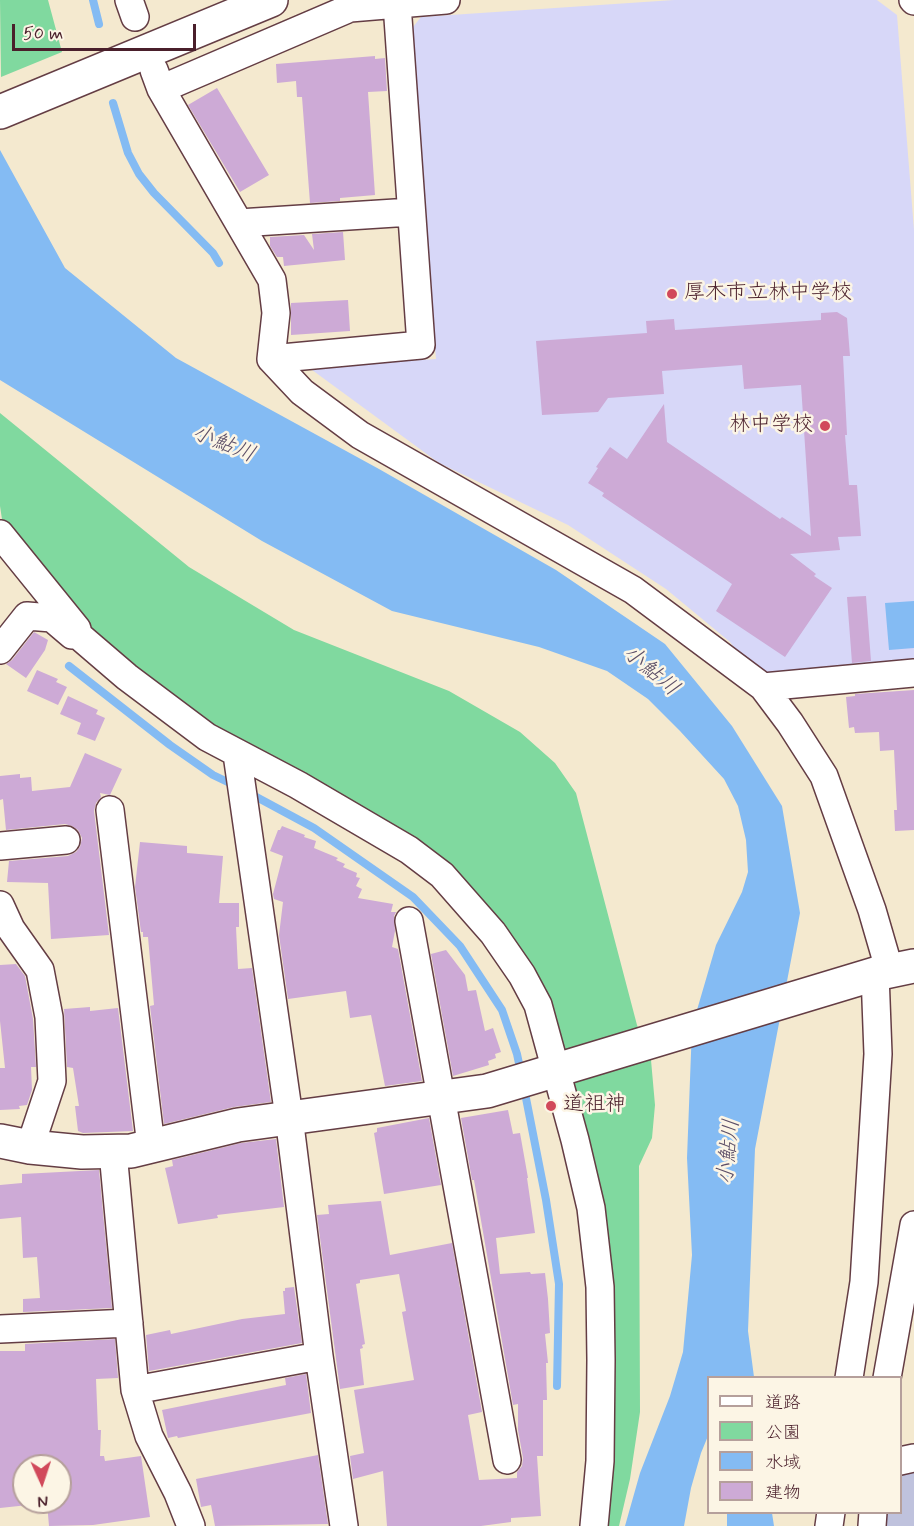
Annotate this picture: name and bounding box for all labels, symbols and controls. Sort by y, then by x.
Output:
scale bar [15,12,200,50]
text: 50 m [23,22,63,46]
place label: 厚木市立林中学校 [684,281,852,307]
marker: 厚木市立林中学校 [665,287,679,301]
place label: 林中学校 [729,413,813,439]
marker: 林中学校 [818,419,832,433]
water label: 小鮎川 [187,420,259,470]
water label: 小鮎川 [616,641,684,703]
place label: 道祖神 [563,1093,626,1119]
marker: 道祖神 [544,1099,558,1113]
water label: 小鮎川 [713,1118,747,1186]
legend [707,1376,902,1514]
text: 道路 [765,1391,801,1415]
text: 公園 [765,1421,801,1445]
text: 水域 [765,1451,801,1475]
north arrow [12,1454,72,1514]
text: 建物 [765,1481,801,1505]
text: N [37,1490,49,1511]

